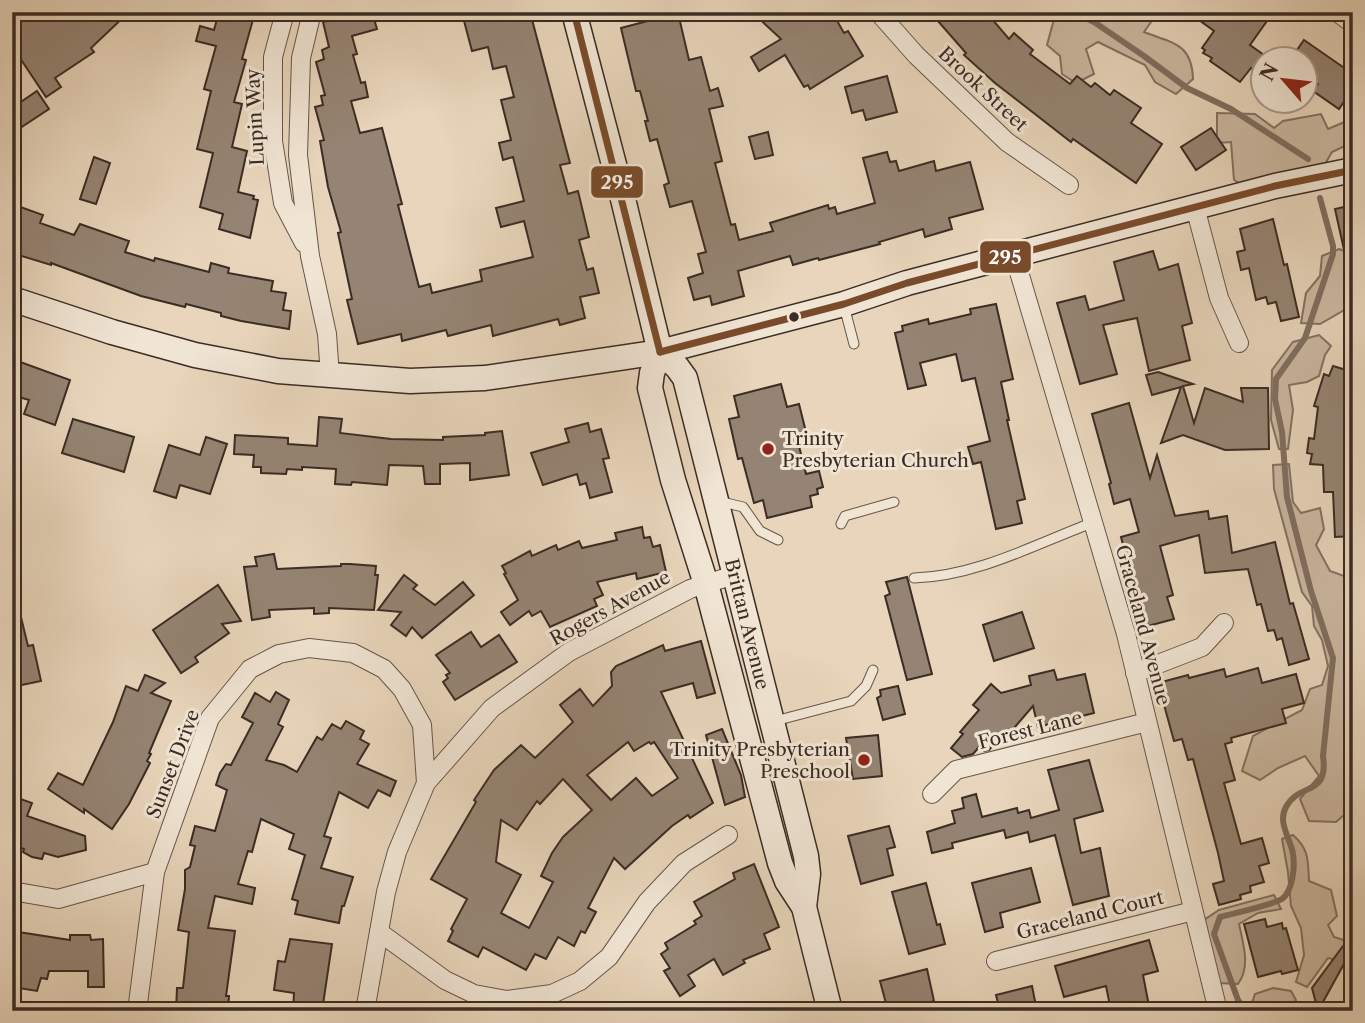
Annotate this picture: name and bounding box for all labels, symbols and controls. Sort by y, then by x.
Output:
street label: Brook Street [934,42,1033,136]
north arrow [1250,46,1320,116]
text: N [1255,60,1283,85]
street label: Lupin Way [241,67,269,166]
line badge: 295 [590,165,644,199]
text: 295 [600,171,634,194]
line badge: 295 [979,240,1032,274]
text: 295 [988,246,1022,269]
unlabelled marker [787,310,801,324]
place label: Trinity Presbyterian Church [782,427,969,472]
marker: Trinity Presbyterian Church [760,441,776,457]
street label: Graceland Avenue [1111,542,1175,708]
street label: Brittan Avenue [720,556,774,692]
street label: Rogers Avenue [546,565,674,651]
street label: Sunset Drive [142,706,204,822]
street label: Forest Lane [976,706,1084,754]
place label: Trinity Presbyterian Preschool [670,738,850,783]
marker: Trinity Presbyterian Preschool [856,752,872,768]
street label: Graceland Court [1014,886,1166,944]

